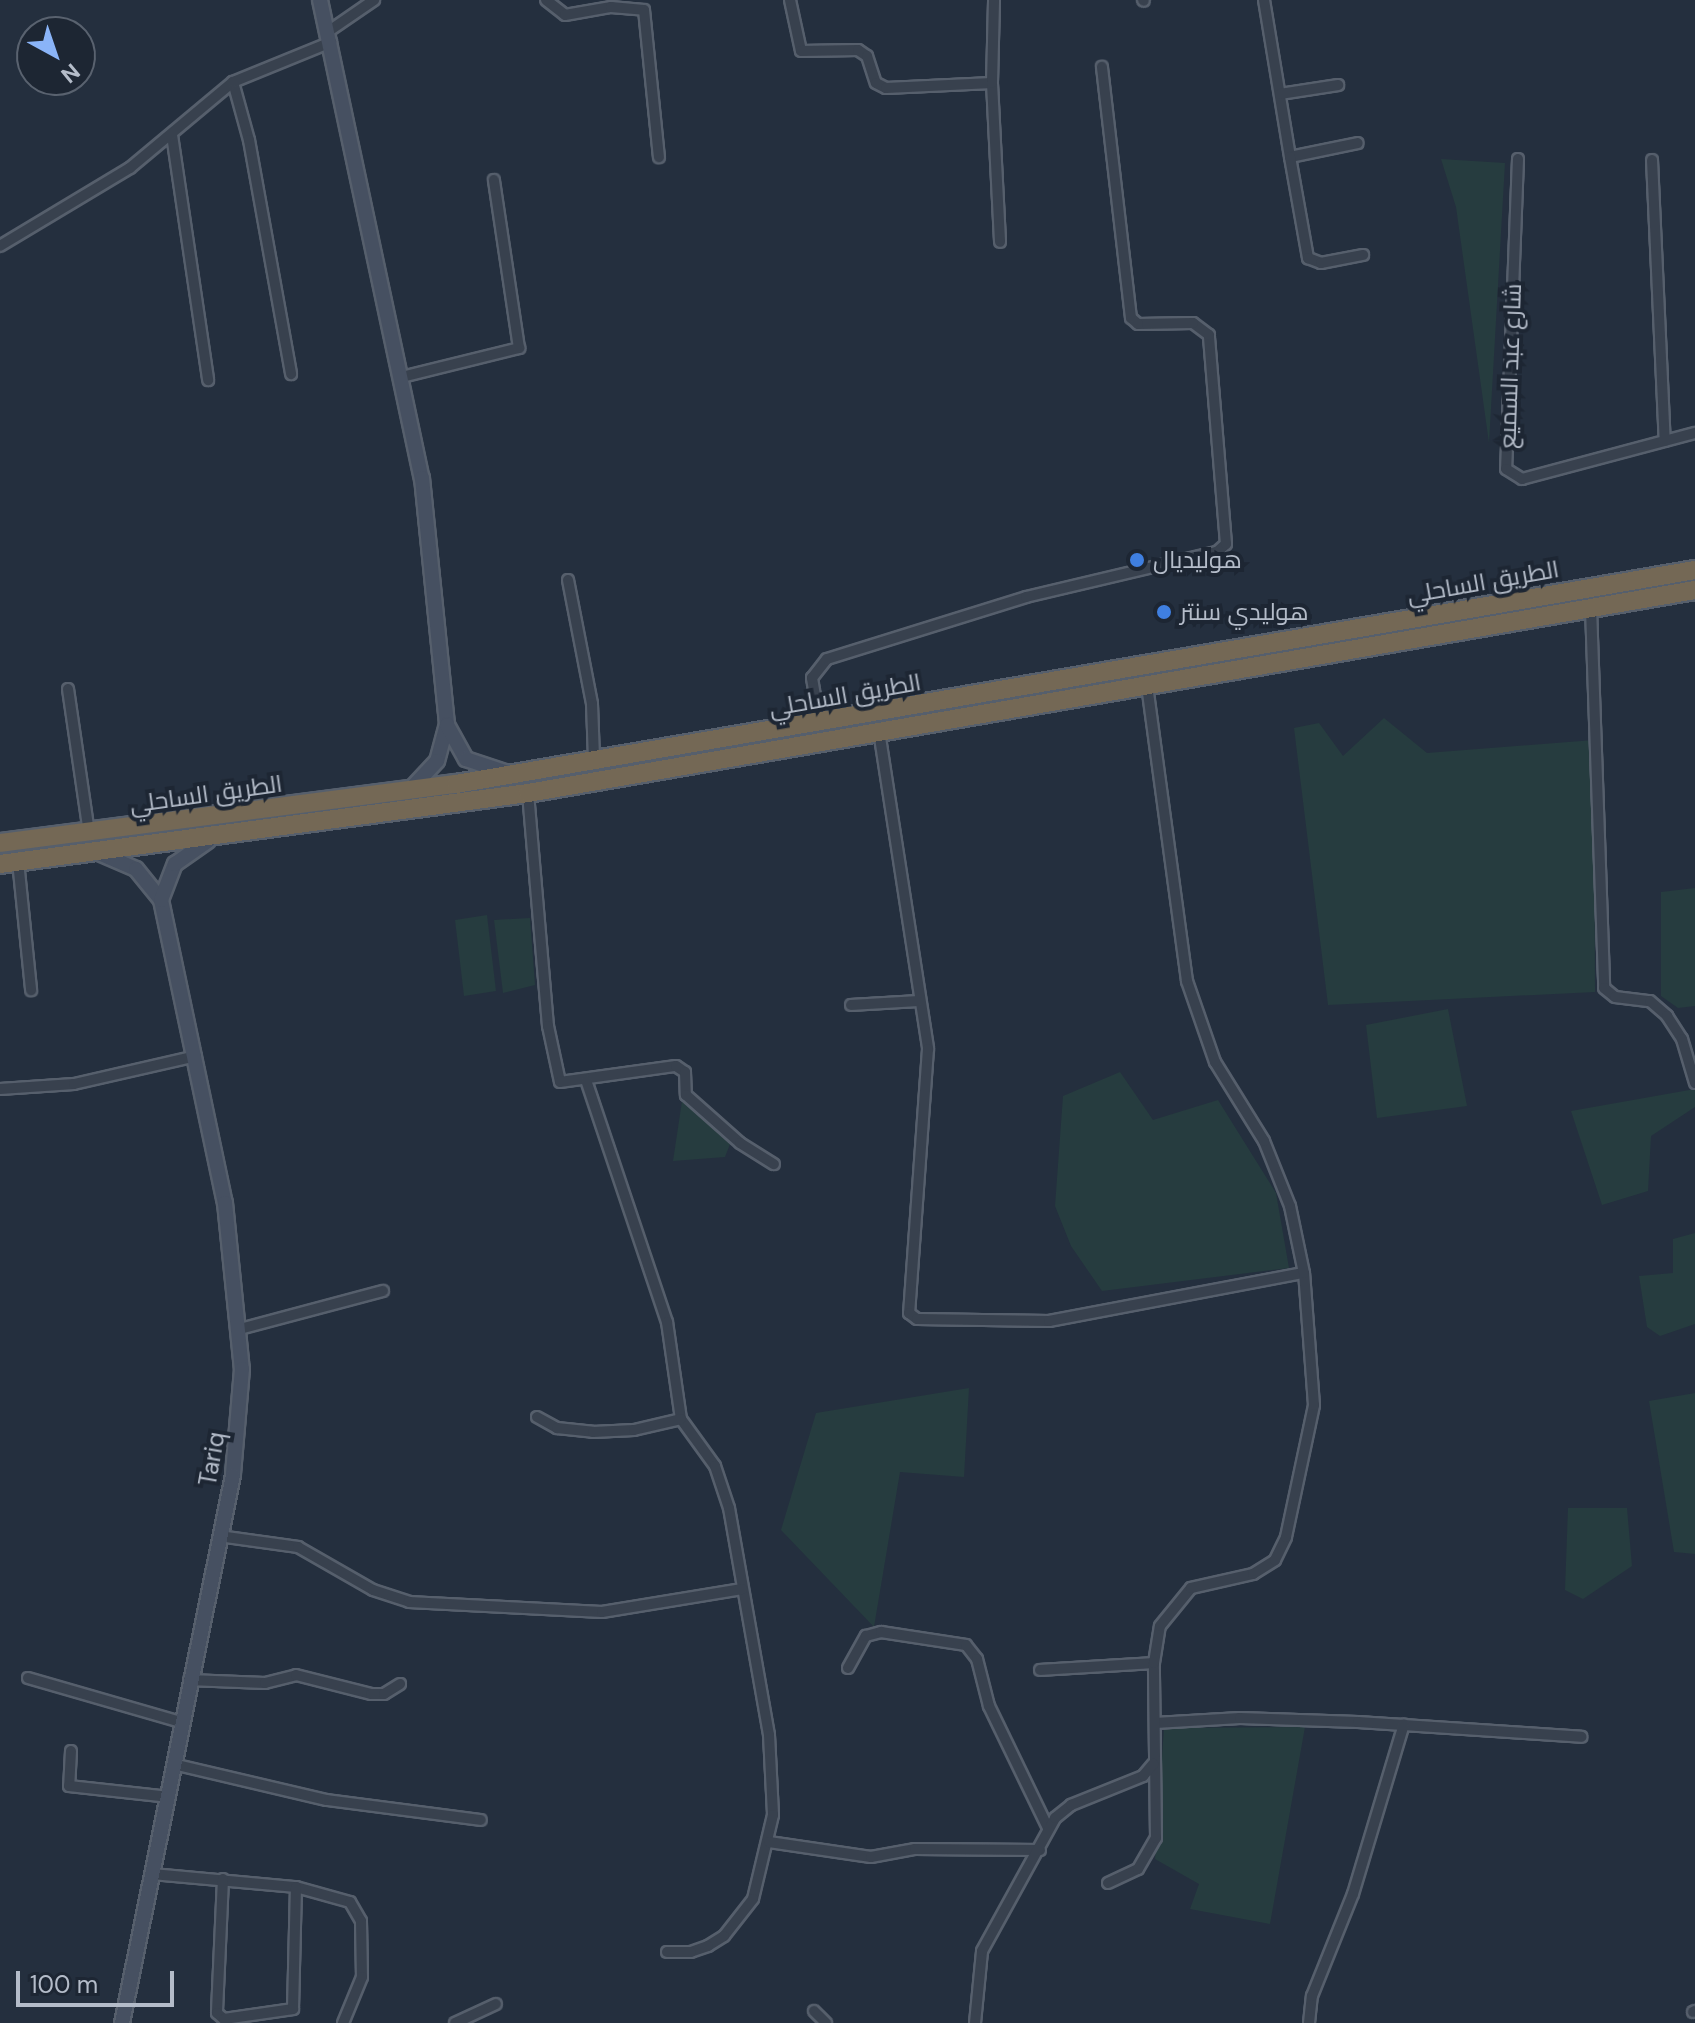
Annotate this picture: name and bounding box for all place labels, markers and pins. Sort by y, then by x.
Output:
place label: هوليديال [1153,546,1242,574]
marker: هوليديال [1128,551,1146,569]
place label: هوليدي سنتر [1180,598,1309,626]
marker: هوليدي سنتر [1155,603,1173,621]

